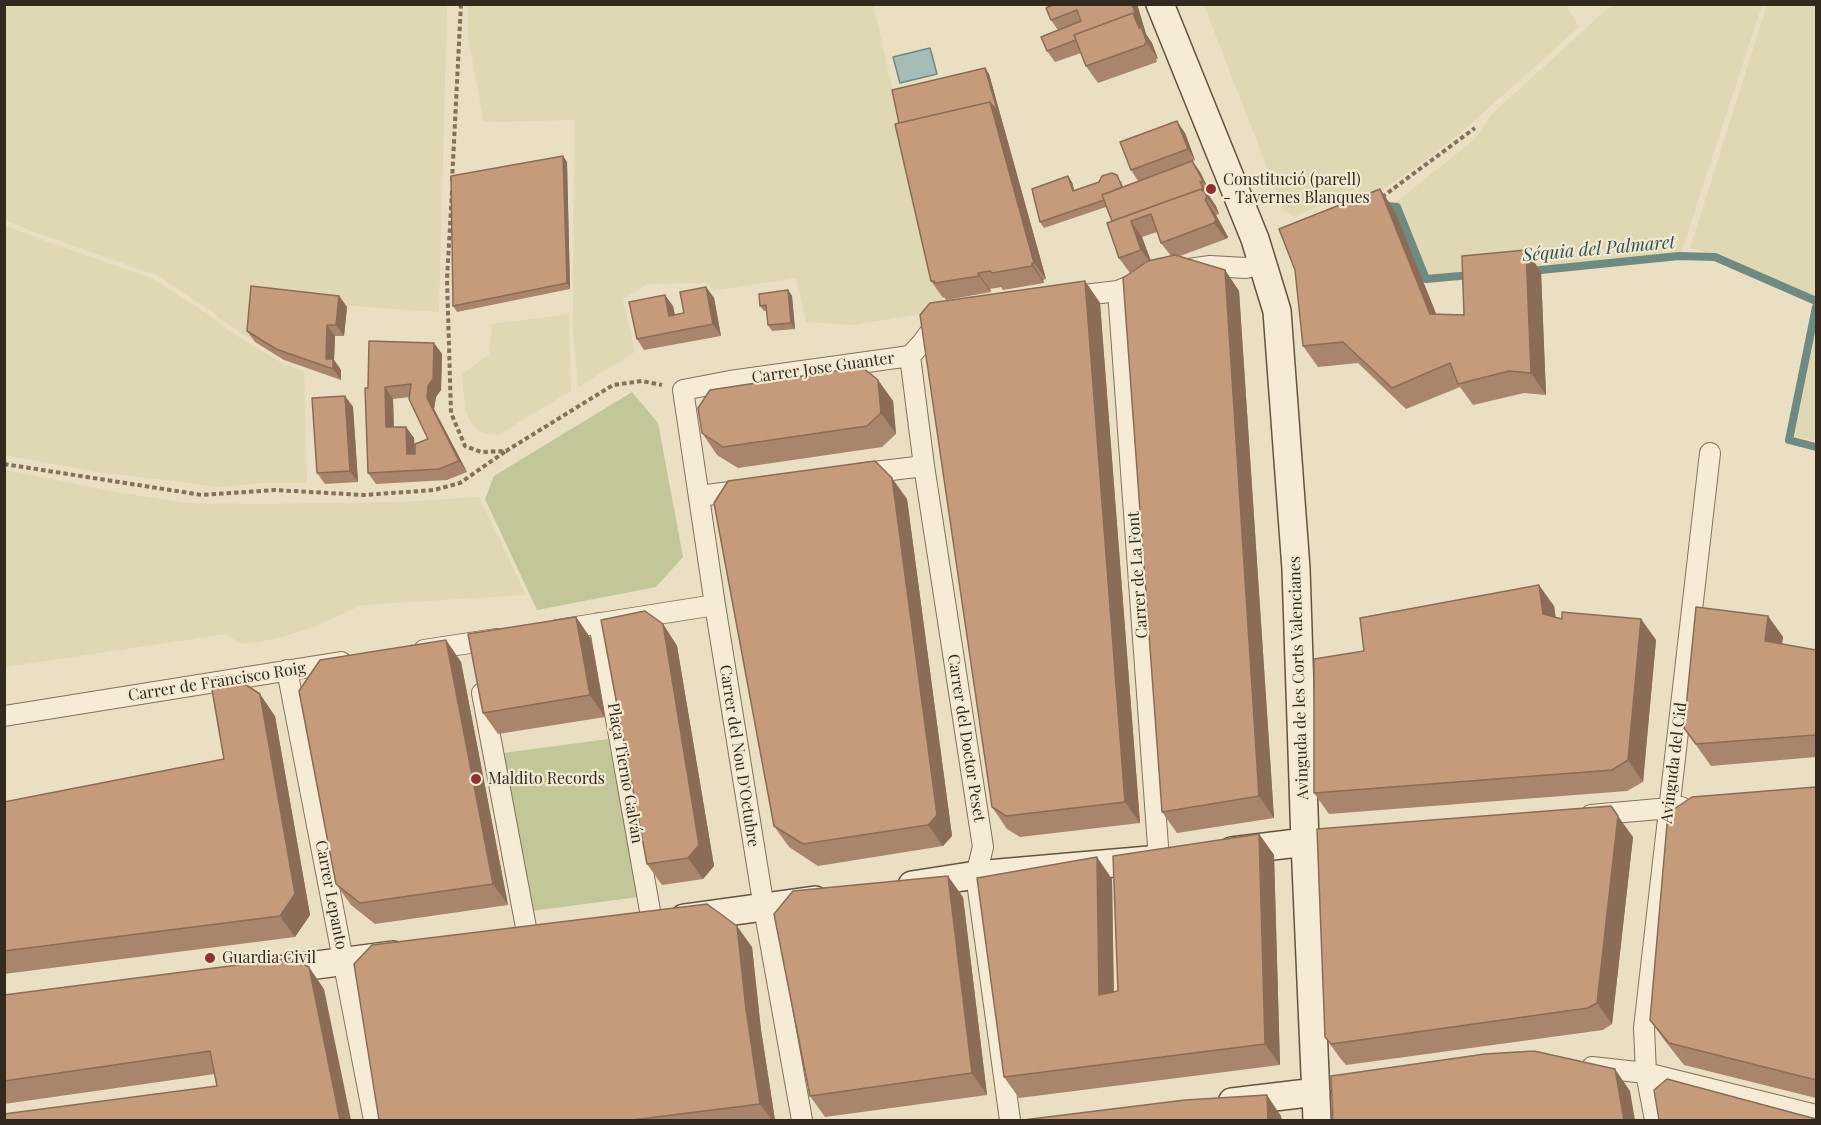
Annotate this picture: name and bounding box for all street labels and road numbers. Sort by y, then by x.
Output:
street label: Carrer Jose Guanter [750,348,896,388]
street label: Carrer de La Font [1124,511,1152,639]
street label: Avinguda de les Corts Valencianes [1285,556,1313,800]
street label: Carrer del Doctor Peset [943,653,989,823]
street label: Carrer de Francisco Roig [127,658,307,706]
street label: Carrer del Nou D'Octubre [715,664,763,848]
street label: Plaça Tierno Galván [603,701,647,845]
street label: Avinguda del Cid [1657,701,1691,825]
street label: Carrer Lepanto [311,839,351,951]

